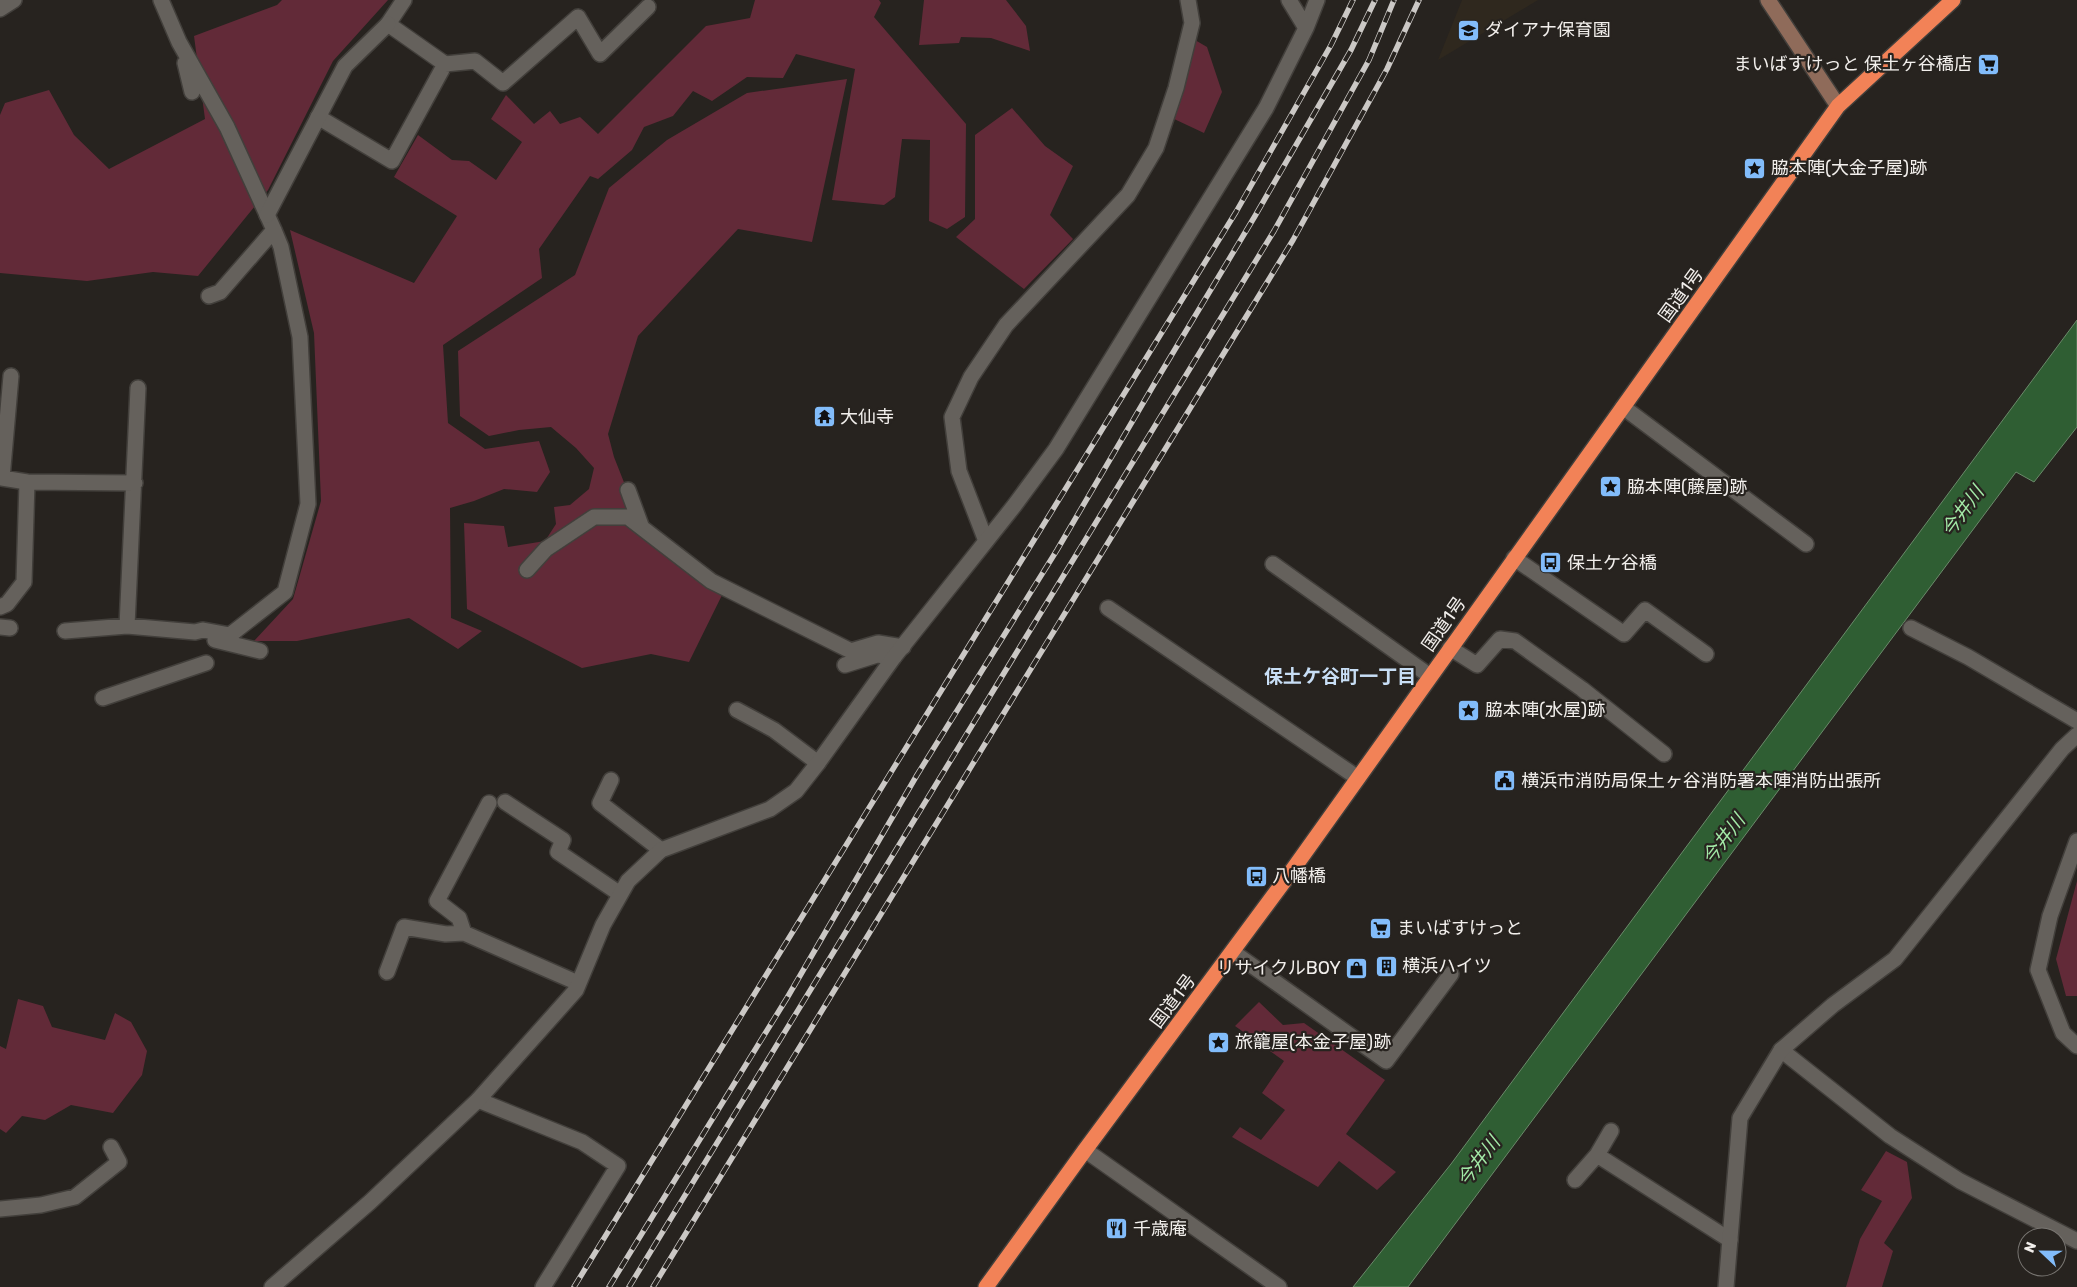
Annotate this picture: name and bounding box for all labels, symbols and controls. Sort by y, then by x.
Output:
school or university icon: ダイアナ保育園 [1457,18,1481,42]
place label: ダイアナ保育園 [1485,19,1611,41]
supermarket icon: まいばすけっと 保土ヶ谷橋店 [1976,52,2000,76]
place label: まいばすけっと 保土ヶ谷橋店 [1734,53,1972,75]
place icon: 脇本陣(大金子屋)跡 [1743,156,1767,180]
place label: 脇本陣(大金子屋)跡 [1771,157,1927,179]
street label: 国道1号 [1654,264,1708,326]
temple icon: 大仙寺 [812,405,836,429]
place label: 大仙寺 [840,406,894,428]
place icon: 脇本陣(藤屋)跡 [1599,475,1623,499]
place label: 脇本陣(藤屋)跡 [1627,476,1747,498]
water label: 今井川 [1936,480,1990,541]
bus stop icon: 保土ケ谷橋 [1539,551,1563,575]
place label: 保土ケ谷橋 [1567,552,1657,574]
street label: 国道1号 [1417,592,1471,656]
district label: 保土ケ谷町一丁目 [1264,665,1416,688]
place icon: 脇本陣(水屋)跡 [1457,698,1481,722]
place label: 脇本陣(水屋)跡 [1485,699,1605,721]
public building icon: 横浜市消防局保土ヶ谷消防署本陣消防出張所 [1493,769,1517,793]
place label: 横浜市消防局保土ヶ谷消防署本陣消防出張所 [1521,770,1881,792]
water label: 今井川 [1697,808,1751,869]
bus stop icon: 八幡橋 [1244,864,1268,888]
place label: 八幡橋 [1272,865,1326,887]
supermarket icon: まいばすけっと [1369,916,1393,940]
place label: まいばすけっと [1397,917,1523,939]
building icon: 横浜ハイツ [1374,954,1398,978]
place label: 横浜ハイツ [1402,955,1492,977]
shop icon: リサイクルBOY [1345,956,1369,980]
place label: リサイクルBOY [1217,957,1341,979]
street label: 国道1号 [1146,970,1200,1032]
place icon: 旅籠屋(本金子屋)跡 [1207,1030,1231,1054]
place label: 旅籠屋(本金子屋)跡 [1235,1031,1391,1053]
water label: 今井川 [1452,1130,1506,1191]
restaurant icon: 千歳庵 [1105,1217,1129,1241]
place label: 千歳庵 [1133,1218,1187,1240]
north arrow [2017,1227,2067,1277]
text: N [2021,1239,2040,1255]

